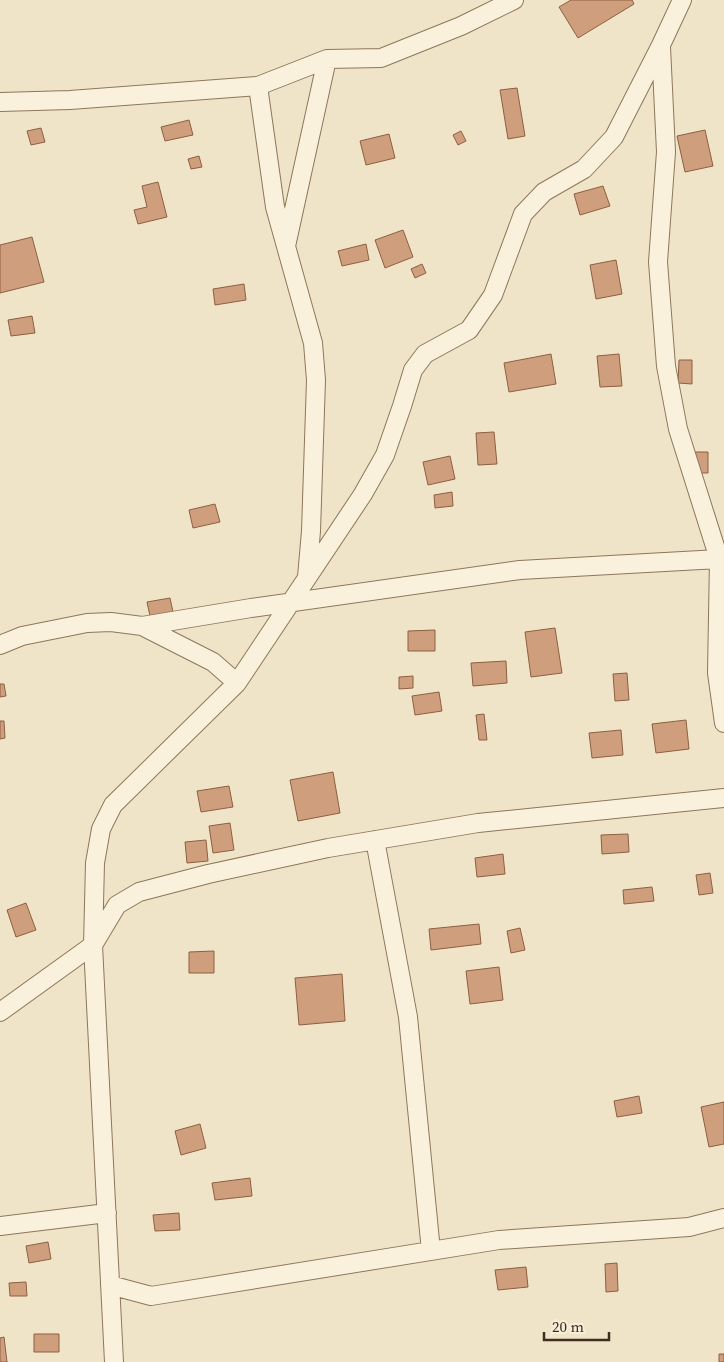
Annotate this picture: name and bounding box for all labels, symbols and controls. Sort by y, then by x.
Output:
scale bar [544,1310,609,1342]
text: 20 m [552,1316,584,1337]

